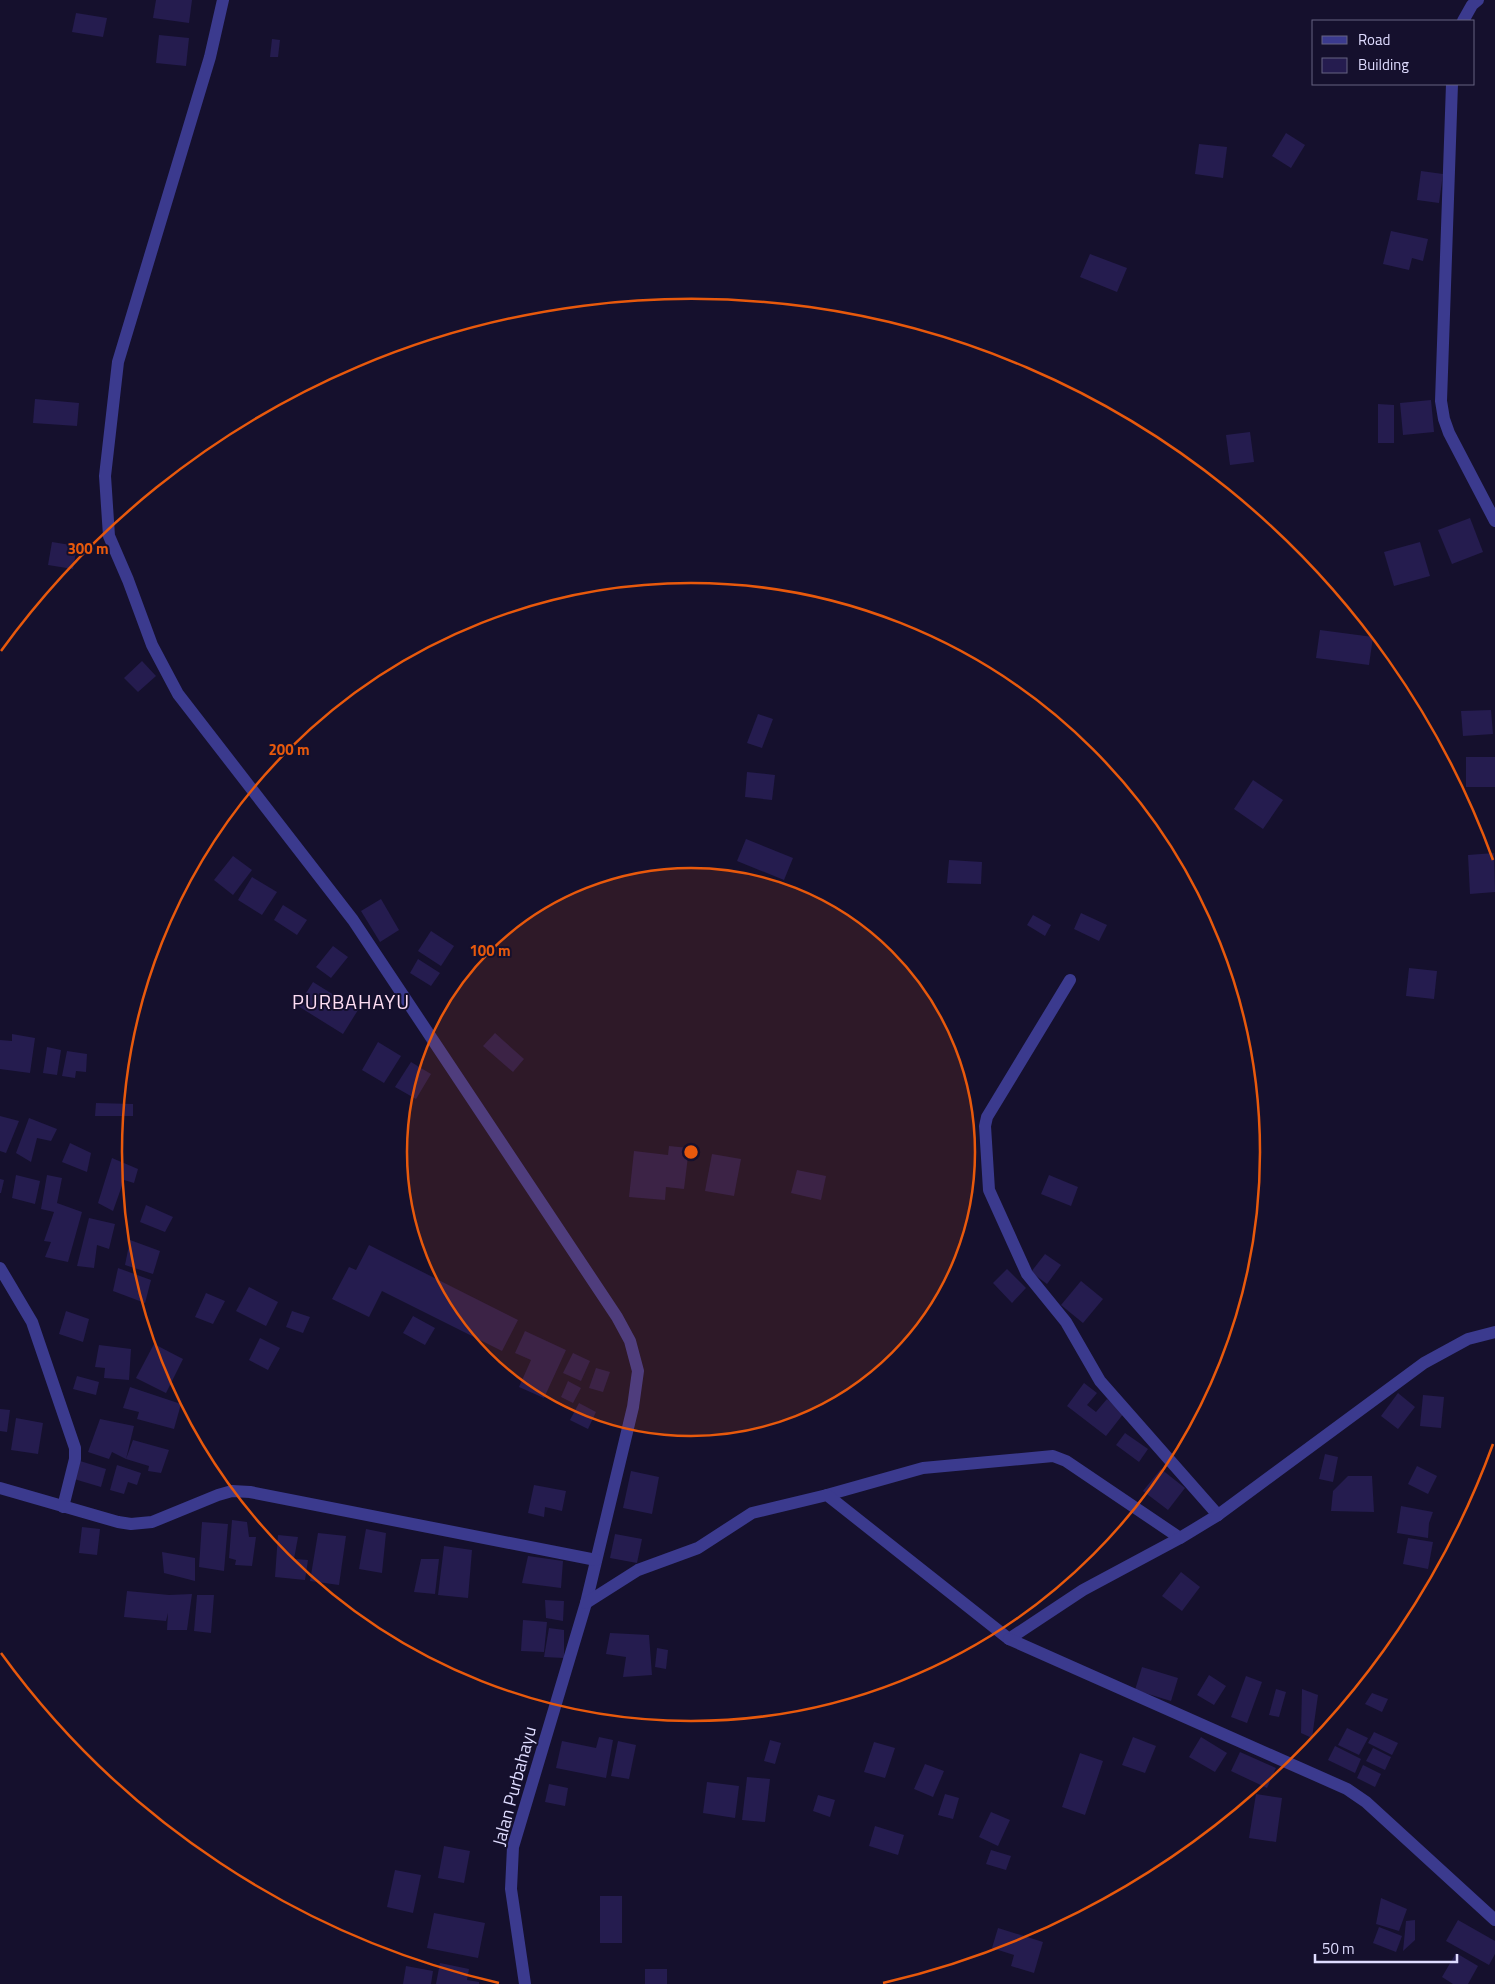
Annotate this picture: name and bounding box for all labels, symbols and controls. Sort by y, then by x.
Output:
legend [1312,20,1475,85]
text: Road [1358,28,1390,51]
text: Building [1358,53,1409,76]
text: 300 m [67,537,109,560]
text: 200 m [268,738,310,761]
text: 100 m [469,939,511,962]
district label: PURBAHAYU [292,986,410,1017]
centre of rings [682,1143,700,1161]
street label: Jalan Purbahayu [485,1723,543,1849]
scale bar [1315,1932,1458,1964]
text: 50 m [1322,1937,1355,1960]

